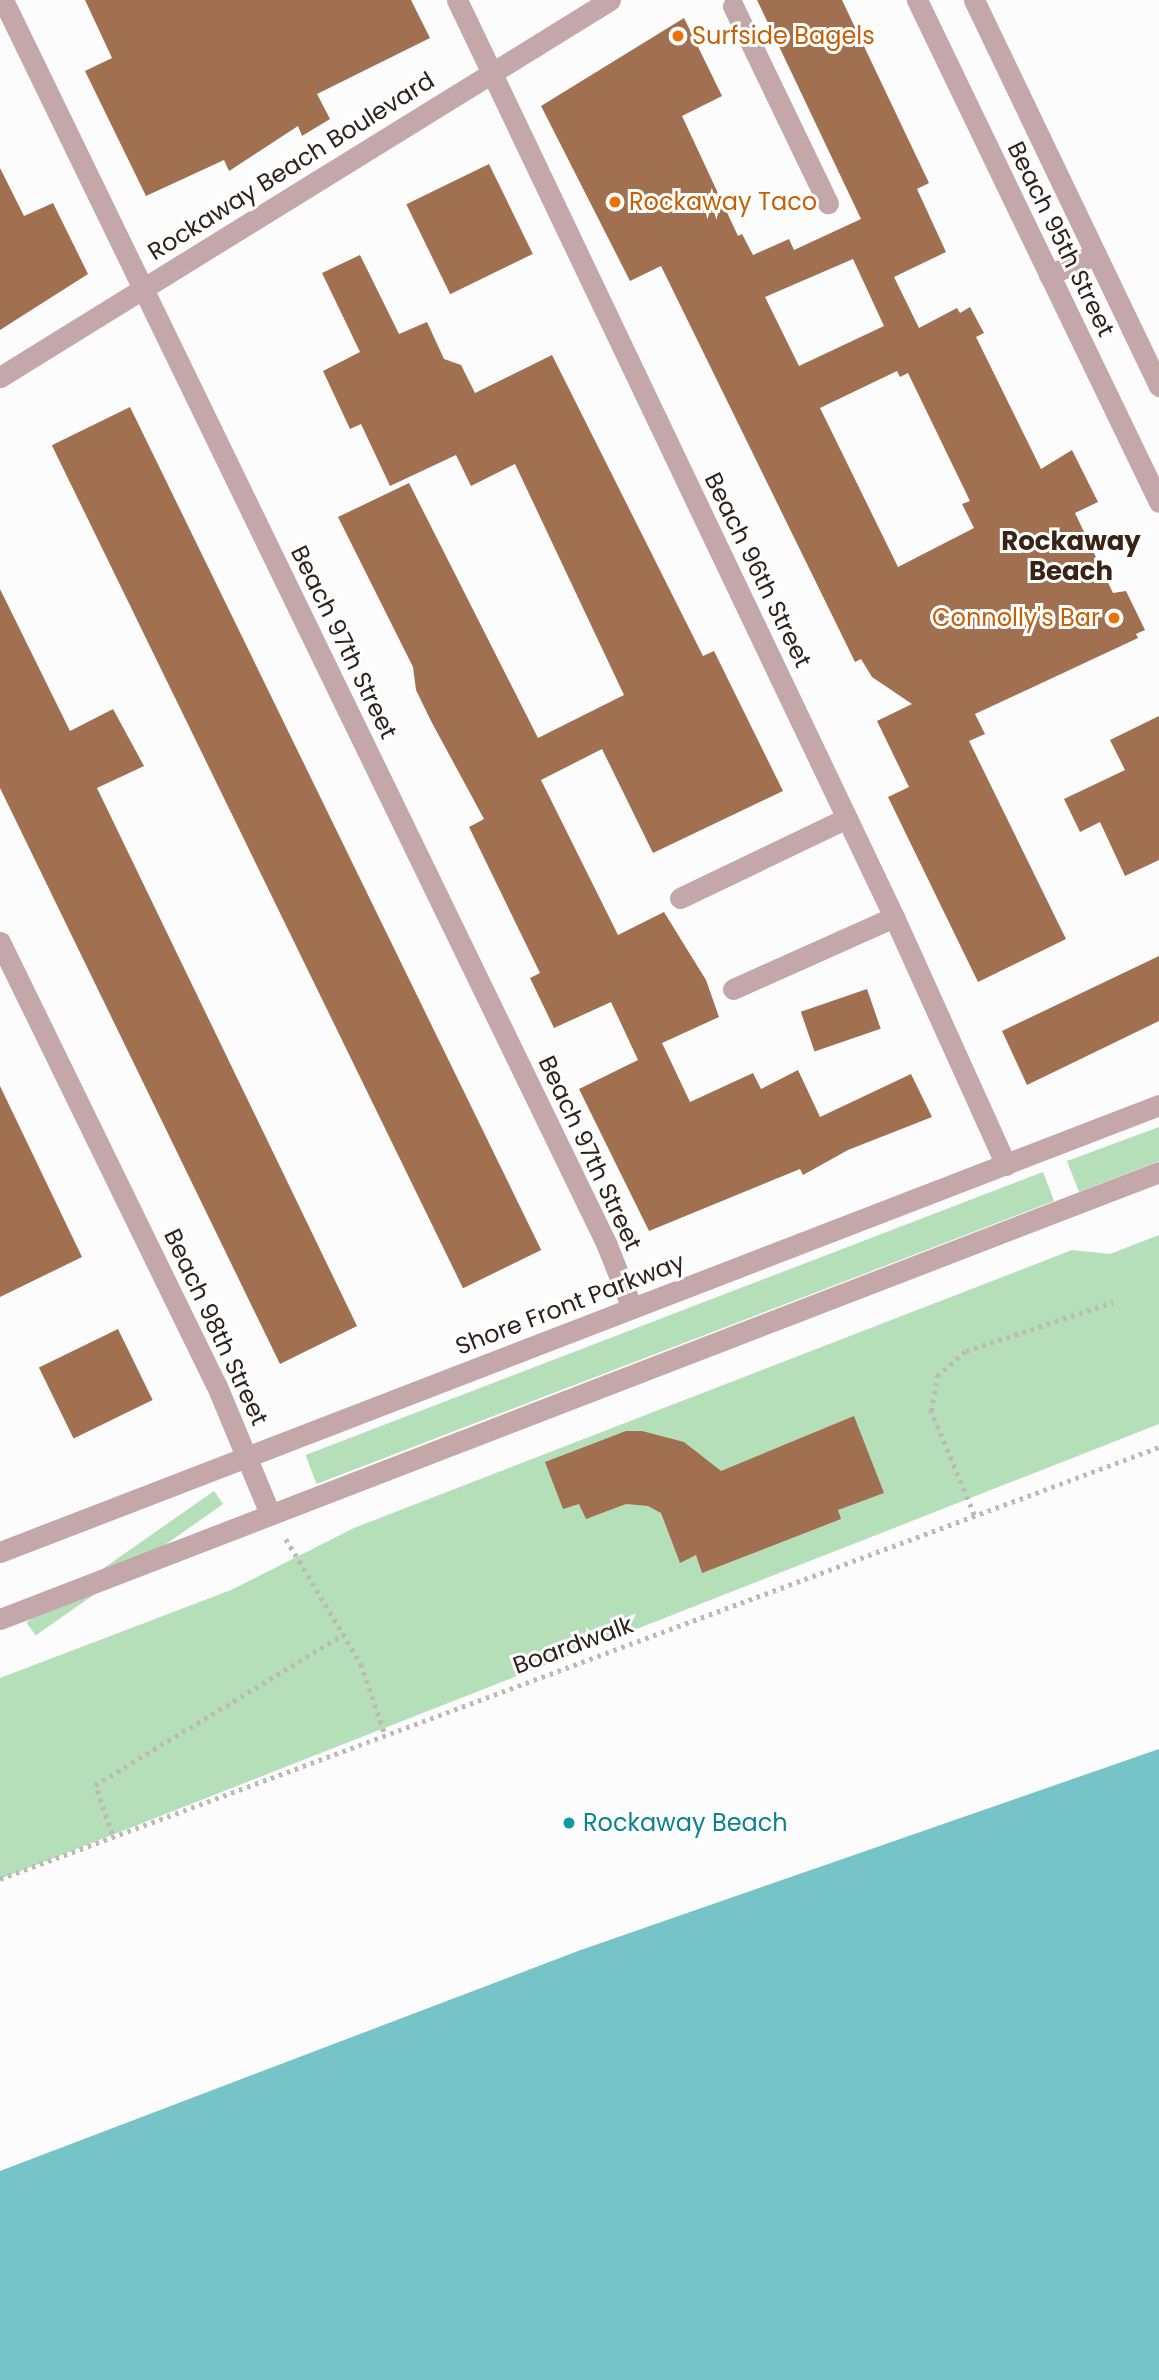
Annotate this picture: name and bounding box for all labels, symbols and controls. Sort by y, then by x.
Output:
place label: Surfside Bagels [692,22,875,50]
marker: Surfside Bagels [670,28,686,44]
street label: Rockaway Beach Boulevard [143,66,439,266]
street label: Beach 95th Street [1001,137,1121,341]
place label: Rockaway Taco [629,188,817,216]
marker: Rockaway Taco [607,194,623,210]
street label: Beach 96th Street [698,468,818,672]
district label: Rockaway Beach [1001,526,1141,588]
street label: Beach 97th Street [285,541,403,743]
place label: Connolly's Bar [932,604,1100,632]
marker: Connolly's Bar [1106,610,1122,626]
street label: Beach 97th Street [532,1051,648,1255]
street label: Beach 98th Street [158,1224,274,1430]
street label: Shore Front Parkway [451,1247,689,1361]
street label: Boardwalk [509,1610,637,1680]
place label: Rockaway Beach [583,1809,788,1837]
marker: Rockaway Beach [561,1815,577,1831]

